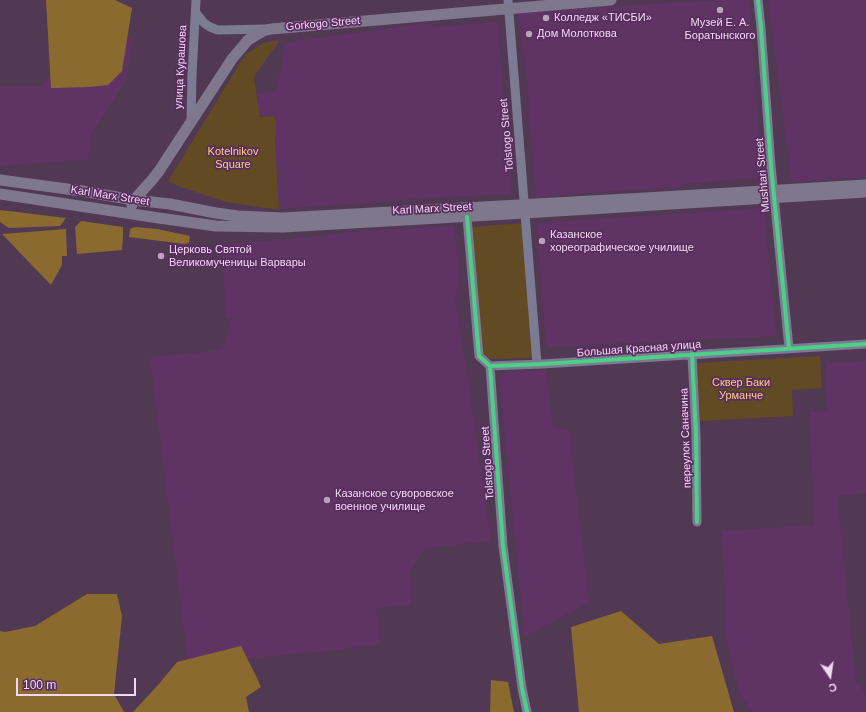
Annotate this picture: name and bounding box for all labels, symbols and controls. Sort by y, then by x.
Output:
marker: Музей Е. А. Боратынского [715,5,725,15]
place label: Колледж «ТИСБИ» [554,11,652,25]
marker: Колледж «ТИСБИ» [541,13,551,23]
street label: Gorkogo Street [285,14,361,34]
place label: Музей Е. А. Боратынского [685,16,755,42]
street label: улица Курашова [172,25,190,109]
place label: Дом Молоткова [537,27,617,41]
marker: Дом Молоткова [524,29,534,39]
street label: Tolstogo Street [497,98,517,172]
street label: Mushtari Street [753,137,773,213]
park label: Kotelnikov Square [208,145,258,171]
street label: Karl Marx Street [70,183,150,209]
street label: Karl Marx Street [392,200,472,218]
place label: Казанское хореографическое училище [550,228,694,254]
marker: Казанское хореографическое училище [537,236,547,246]
place label: Церковь Святой Великомученицы Варвары [169,243,306,269]
marker: Церковь Святой Великомученицы Варвары [156,251,166,261]
street label: Большая Красная улица [576,338,702,360]
park label: Сквер Баки Урманче [712,376,770,402]
street label: переулок Саначина [678,388,694,488]
street label: Tolstogo Street [479,426,497,500]
place label: Казанское суворовское военное училище [335,487,454,513]
marker: Казанское суворовское военное училище [322,495,332,505]
north arrow [810,656,850,696]
scale bar [18,670,138,696]
text: 100 m [23,678,56,692]
text: С [827,681,838,694]

